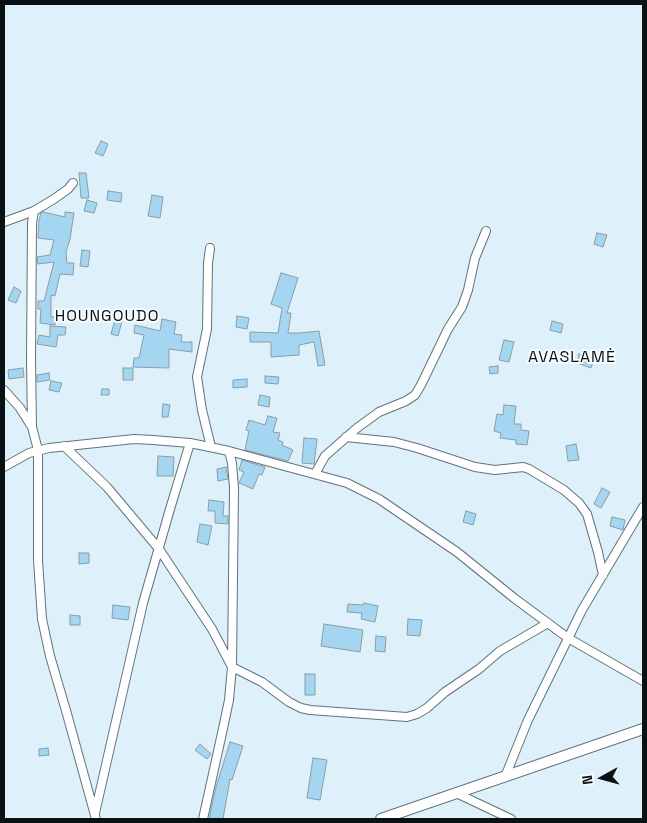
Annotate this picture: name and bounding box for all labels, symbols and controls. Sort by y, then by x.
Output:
district label: HOUNGOUDO [54,307,160,327]
district label: AVASLAMÈ [527,348,617,368]
north arrow [577,753,627,803]
text: N [578,774,597,786]

